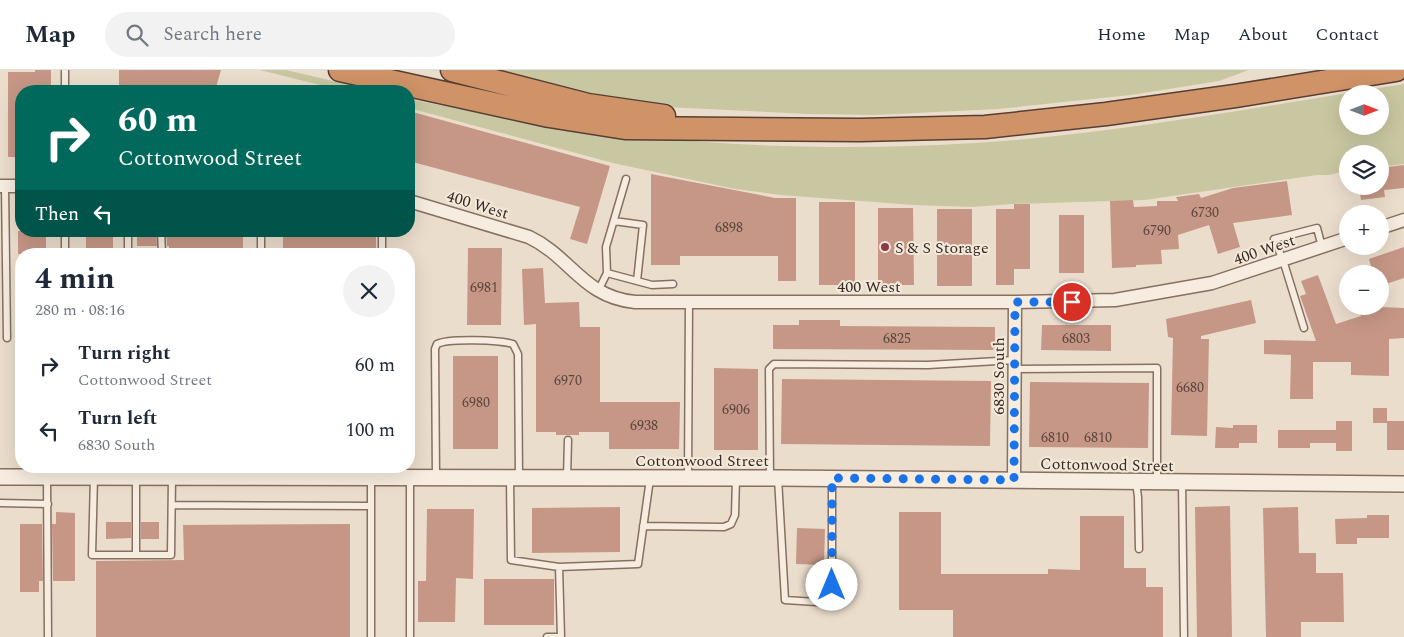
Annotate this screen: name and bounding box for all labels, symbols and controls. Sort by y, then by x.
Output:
search box [105,12,455,57]
text: Map [25,17,75,53]
text: Search here [163,20,262,49]
icon: search [123,21,151,49]
text: Home [1097,21,1146,48]
text: Map [1174,21,1210,48]
text: About [1238,21,1288,48]
text: Contact [1316,21,1379,48]
north arrow [1339,85,1389,135]
map controls [1339,85,1389,315]
text: 60 m [118,94,198,147]
icon: right [35,105,100,170]
text: Cottonwood Street [118,142,302,175]
button: layers [1339,145,1389,195]
street label: 400 West [444,184,512,226]
text: Then [35,200,79,229]
icon: left [89,200,117,228]
house number: 6730 [1191,202,1219,223]
button: + [1339,205,1389,255]
house number: 6898 [715,217,743,238]
house number: 6790 [1143,220,1171,241]
street label: 400 West [1230,228,1299,272]
place label: S & S Storage [895,236,989,260]
marker: S & S Storage [879,241,891,253]
text: 4 min [35,256,115,302]
button: close [343,265,395,317]
button: − [1339,265,1389,315]
street label: 400 West [837,275,901,299]
house number: 6981 [470,277,498,298]
pin [1051,281,1093,323]
icon: arrive [1058,288,1086,316]
text: 280 m · 08:16 [35,298,125,322]
house number: 6825 [883,328,911,349]
house number: 6803 [1062,328,1090,349]
street label: 6830 South [987,337,1011,415]
text: Turn right [78,339,171,368]
text: 60 m [355,351,395,380]
icon: right [35,352,63,380]
text: Cottonwood Street [78,368,212,392]
house number: 6970 [554,370,582,391]
house number: 6680 [1176,377,1204,398]
house number: 6980 [462,392,490,413]
house number: 6906 [722,399,750,420]
text: Turn left [78,404,157,433]
house number: 6938 [630,415,658,436]
text: 100 m [345,416,395,445]
icon: left [35,417,63,445]
house number: 6810 [1041,427,1069,448]
house number: 6810 [1084,427,1112,448]
text: 6830 South [78,433,155,457]
street label: Cottonwood Street [635,449,769,473]
street label: Cottonwood Street [1040,452,1174,478]
position arrow [805,558,857,610]

